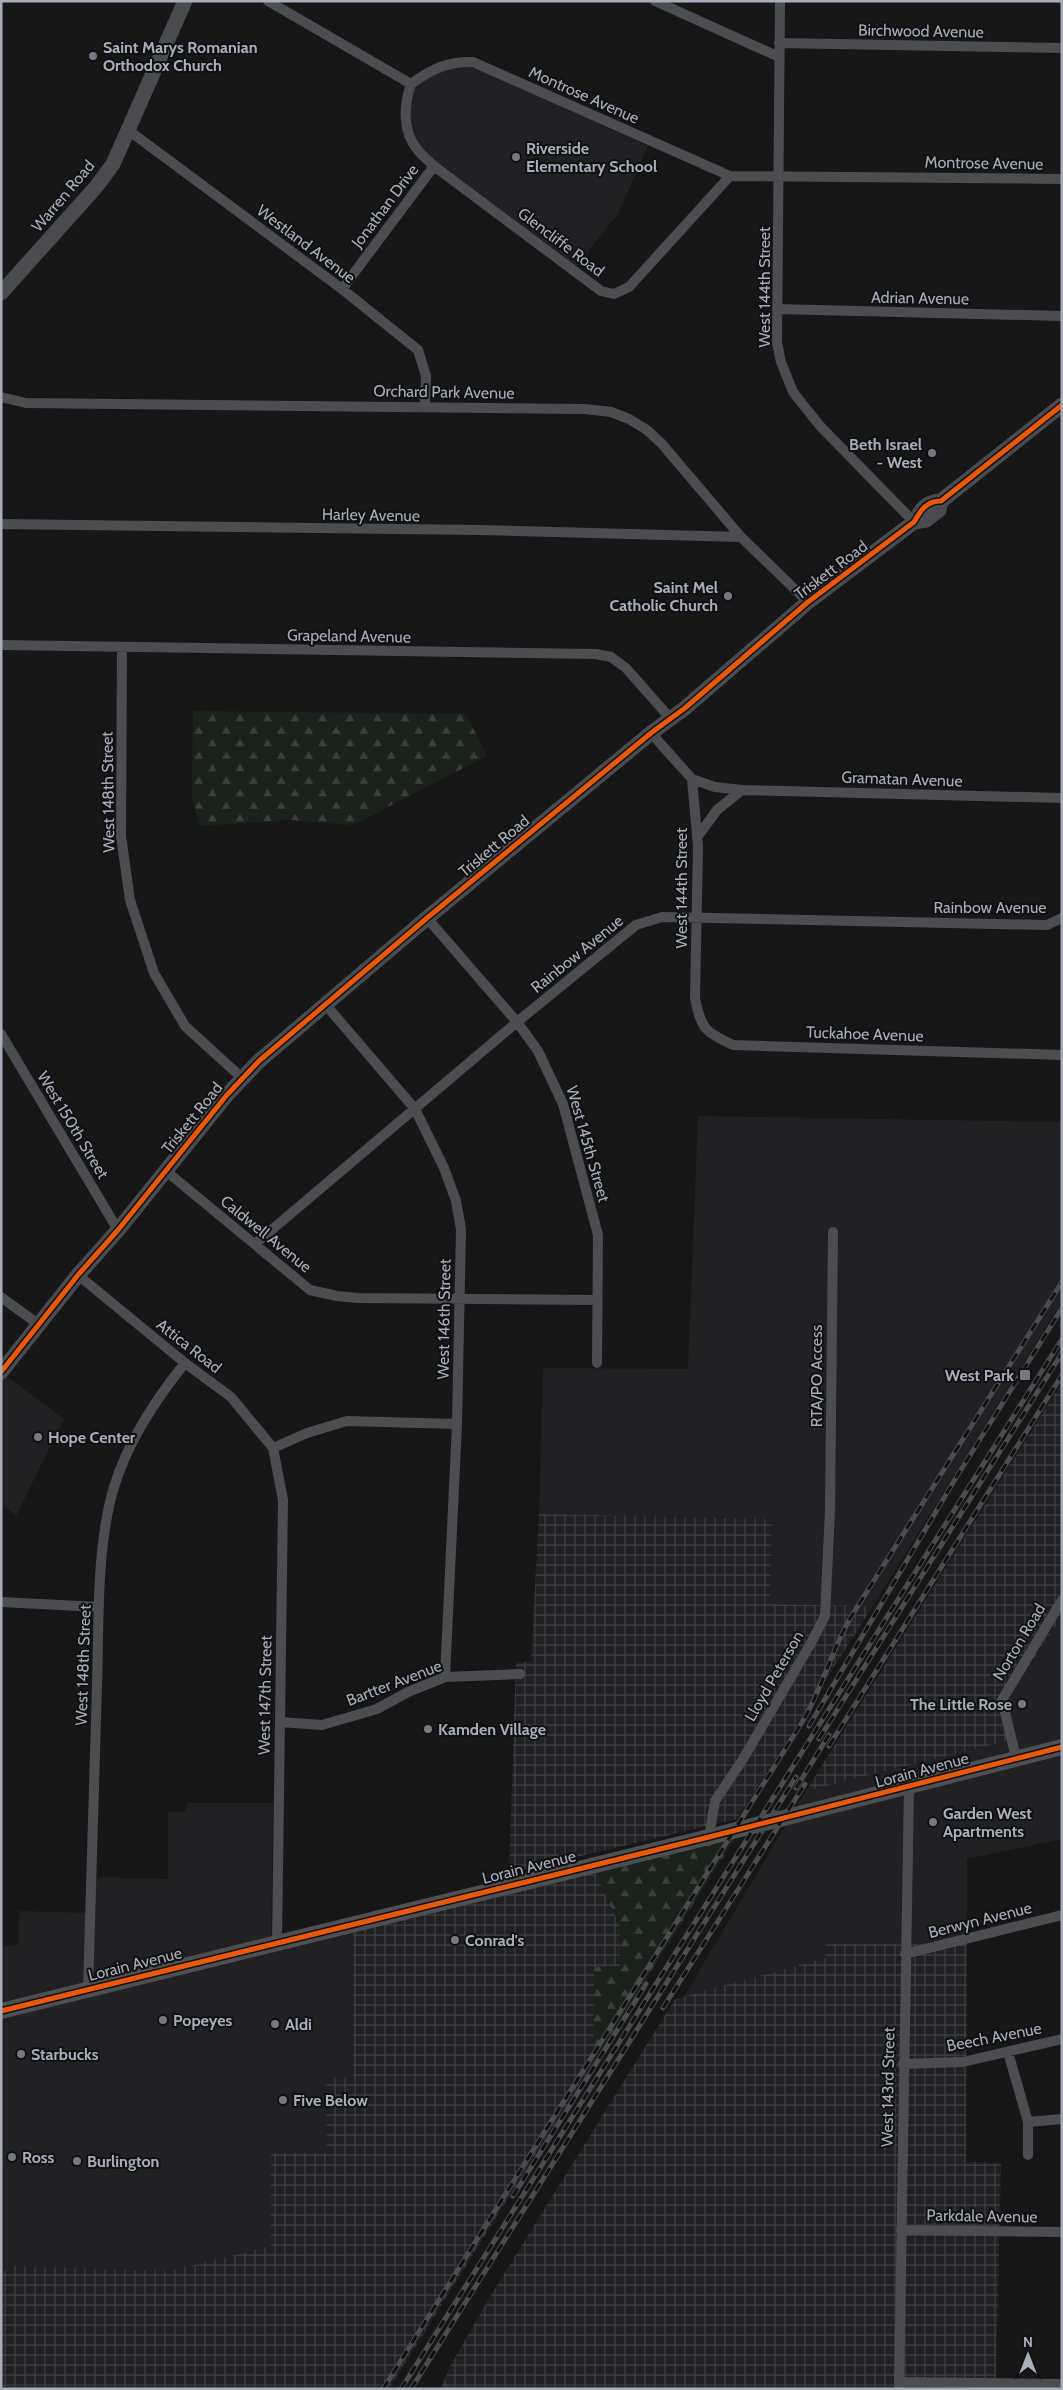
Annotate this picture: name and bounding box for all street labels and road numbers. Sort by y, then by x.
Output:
street label: Birchwood Avenue [858,20,984,42]
street label: Montrose Avenue [526,62,642,128]
street label: Montrose Avenue [925,152,1043,174]
street label: Warren Road [28,156,98,236]
street label: Jonathan Drive [347,161,422,252]
street label: Westland Avenue [253,201,359,287]
street label: Glencliffe Road [514,203,608,281]
street label: West 144th Street [755,226,774,347]
street label: Adrian Avenue [871,288,969,308]
street label: Orchard Park Avenue [373,381,515,403]
street label: Harley Avenue [322,505,420,525]
street label: Triskett Road [791,536,871,604]
street label: Grapeland Avenue [287,625,411,647]
street label: West 148th Street [97,731,119,853]
street label: Gramatan Avenue [841,767,963,791]
street label: Triskett Road [455,811,533,881]
street label: West 144th Street [672,827,691,948]
street label: Rainbow Avenue [933,898,1047,917]
street label: Rainbow Avenue [527,911,627,997]
street label: Tuckahoe Avenue [806,1022,924,1046]
street label: West 150th Street [33,1068,113,1183]
street label: Triskett Road [157,1078,227,1158]
street label: West 145th Street [562,1084,614,1205]
street label: Caldwell Avenue [217,1191,315,1277]
street label: West 146th Street [433,1258,455,1379]
street label: Attica Road [153,1315,225,1377]
street label: RTA/PO Access [807,1324,826,1427]
street label: Norton Road [989,1600,1049,1684]
street label: West 148th Street [71,1603,95,1726]
street label: Lloyd Peterson [741,1628,807,1724]
street label: West 147th Street [254,1634,276,1755]
street label: Bartter Avenue [344,1656,444,1710]
street label: Lorain Avenue [873,1748,971,1792]
street label: Lorain Avenue [480,1846,578,1888]
street label: Berwyn Avenue [926,1898,1034,1942]
street label: Lorain Avenue [86,1943,184,1985]
street label: Beech Avenue [945,2018,1043,2056]
street label: West 143rd Street [877,2026,899,2147]
street label: Parkdale Avenue [926,2206,1038,2226]

